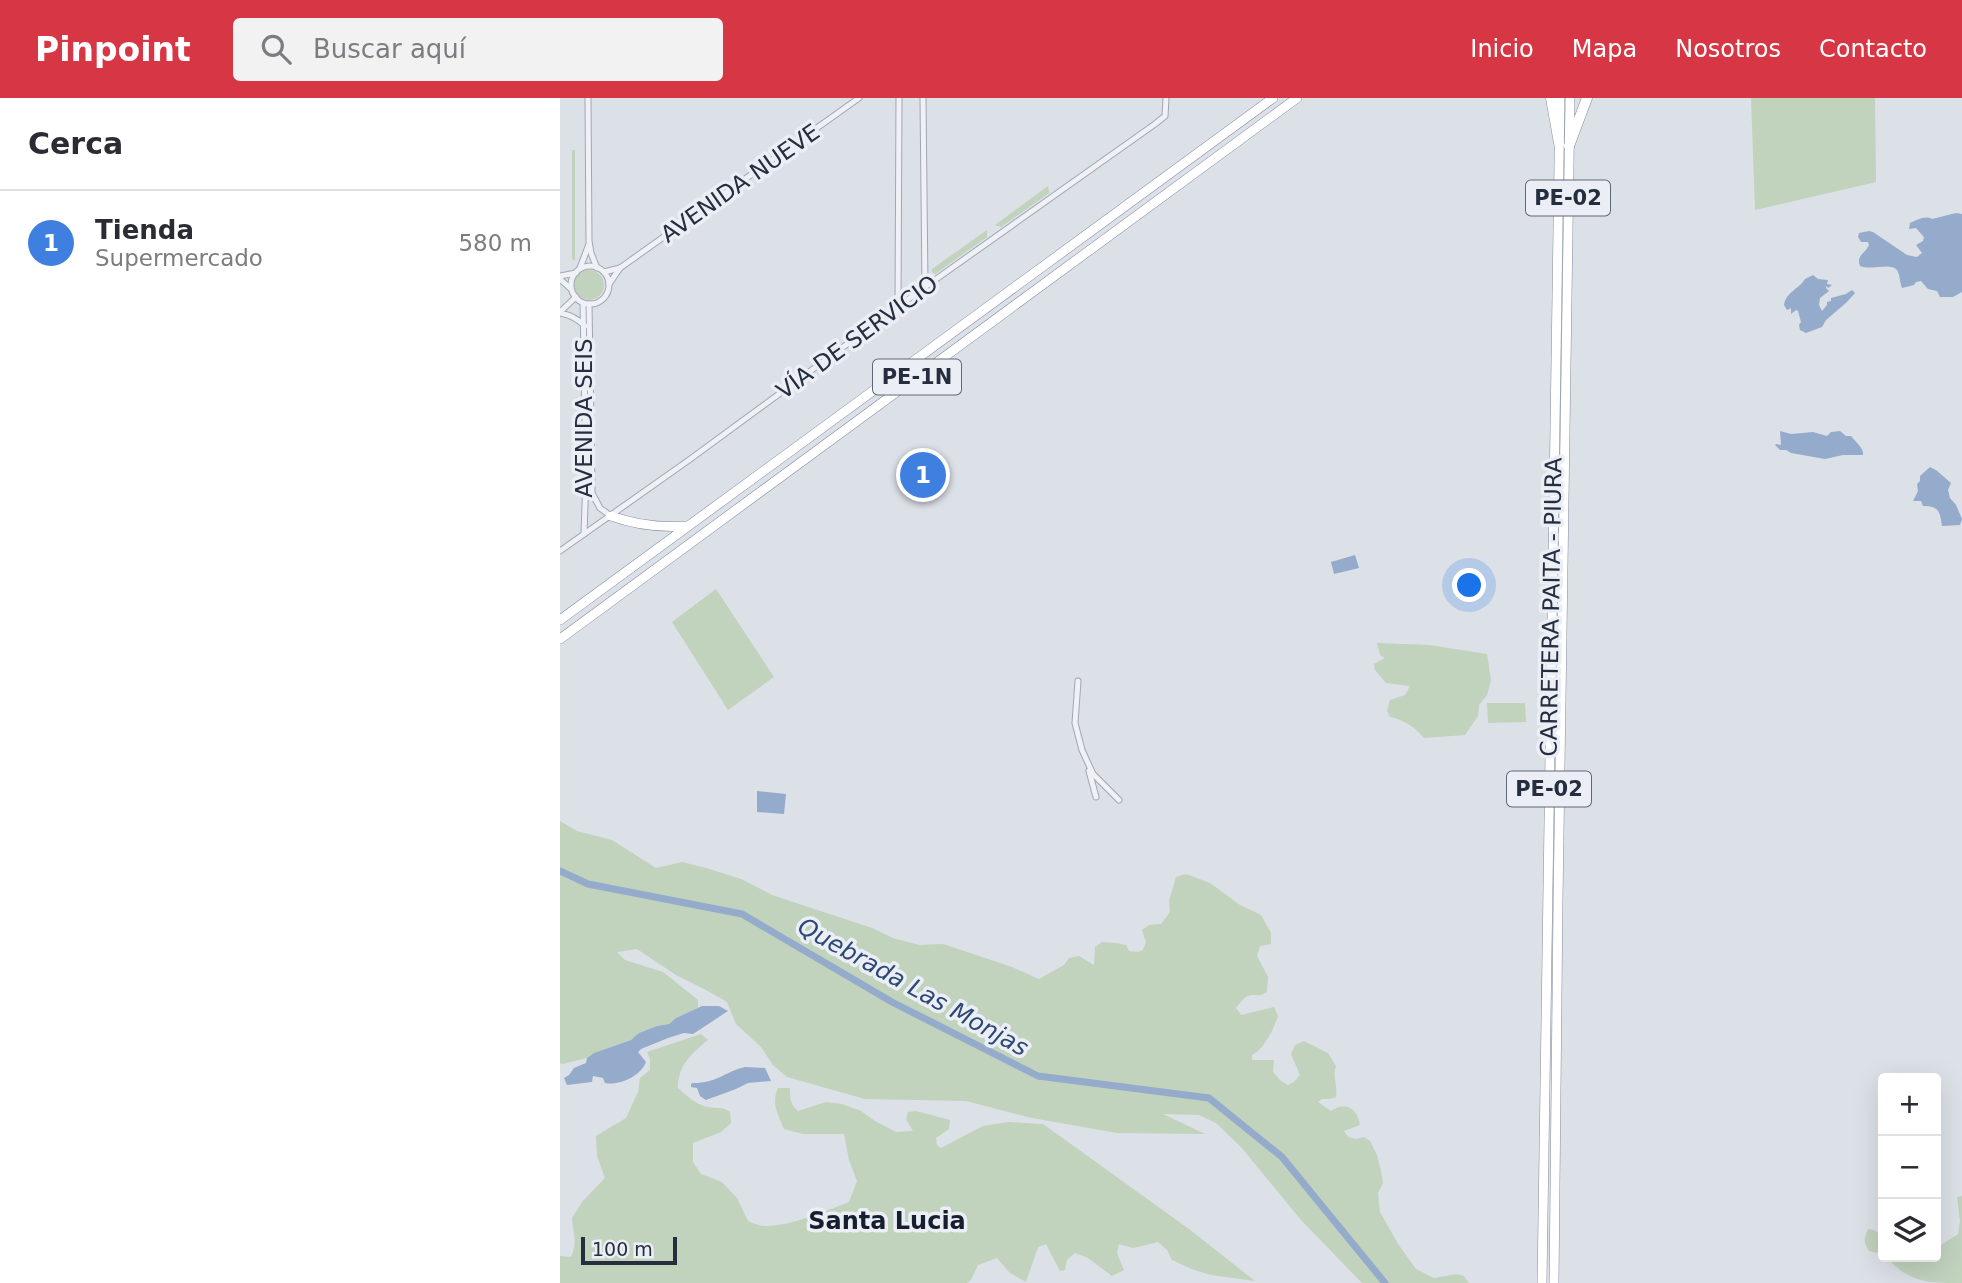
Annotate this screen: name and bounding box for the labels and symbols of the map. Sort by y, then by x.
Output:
street label: AVENIDA NUEVE [656,119,824,247]
road number: PE-02 [1526,180,1610,216]
street label: VÍA DE SERVICIO [771,269,942,404]
street label: AVENIDA SEIS [571,338,597,498]
road number: PE-1N [873,360,961,394]
pin: 1 [900,449,946,501]
street label: CARRETERA PAITA - PIURA [1535,457,1567,757]
your location [1452,568,1486,602]
road number: PE-02 [1507,772,1591,806]
water label: Quebrada Las Monjas [793,912,1033,1062]
district label: Santa Lucia [808,1207,966,1235]
scale bar [581,1234,677,1266]

